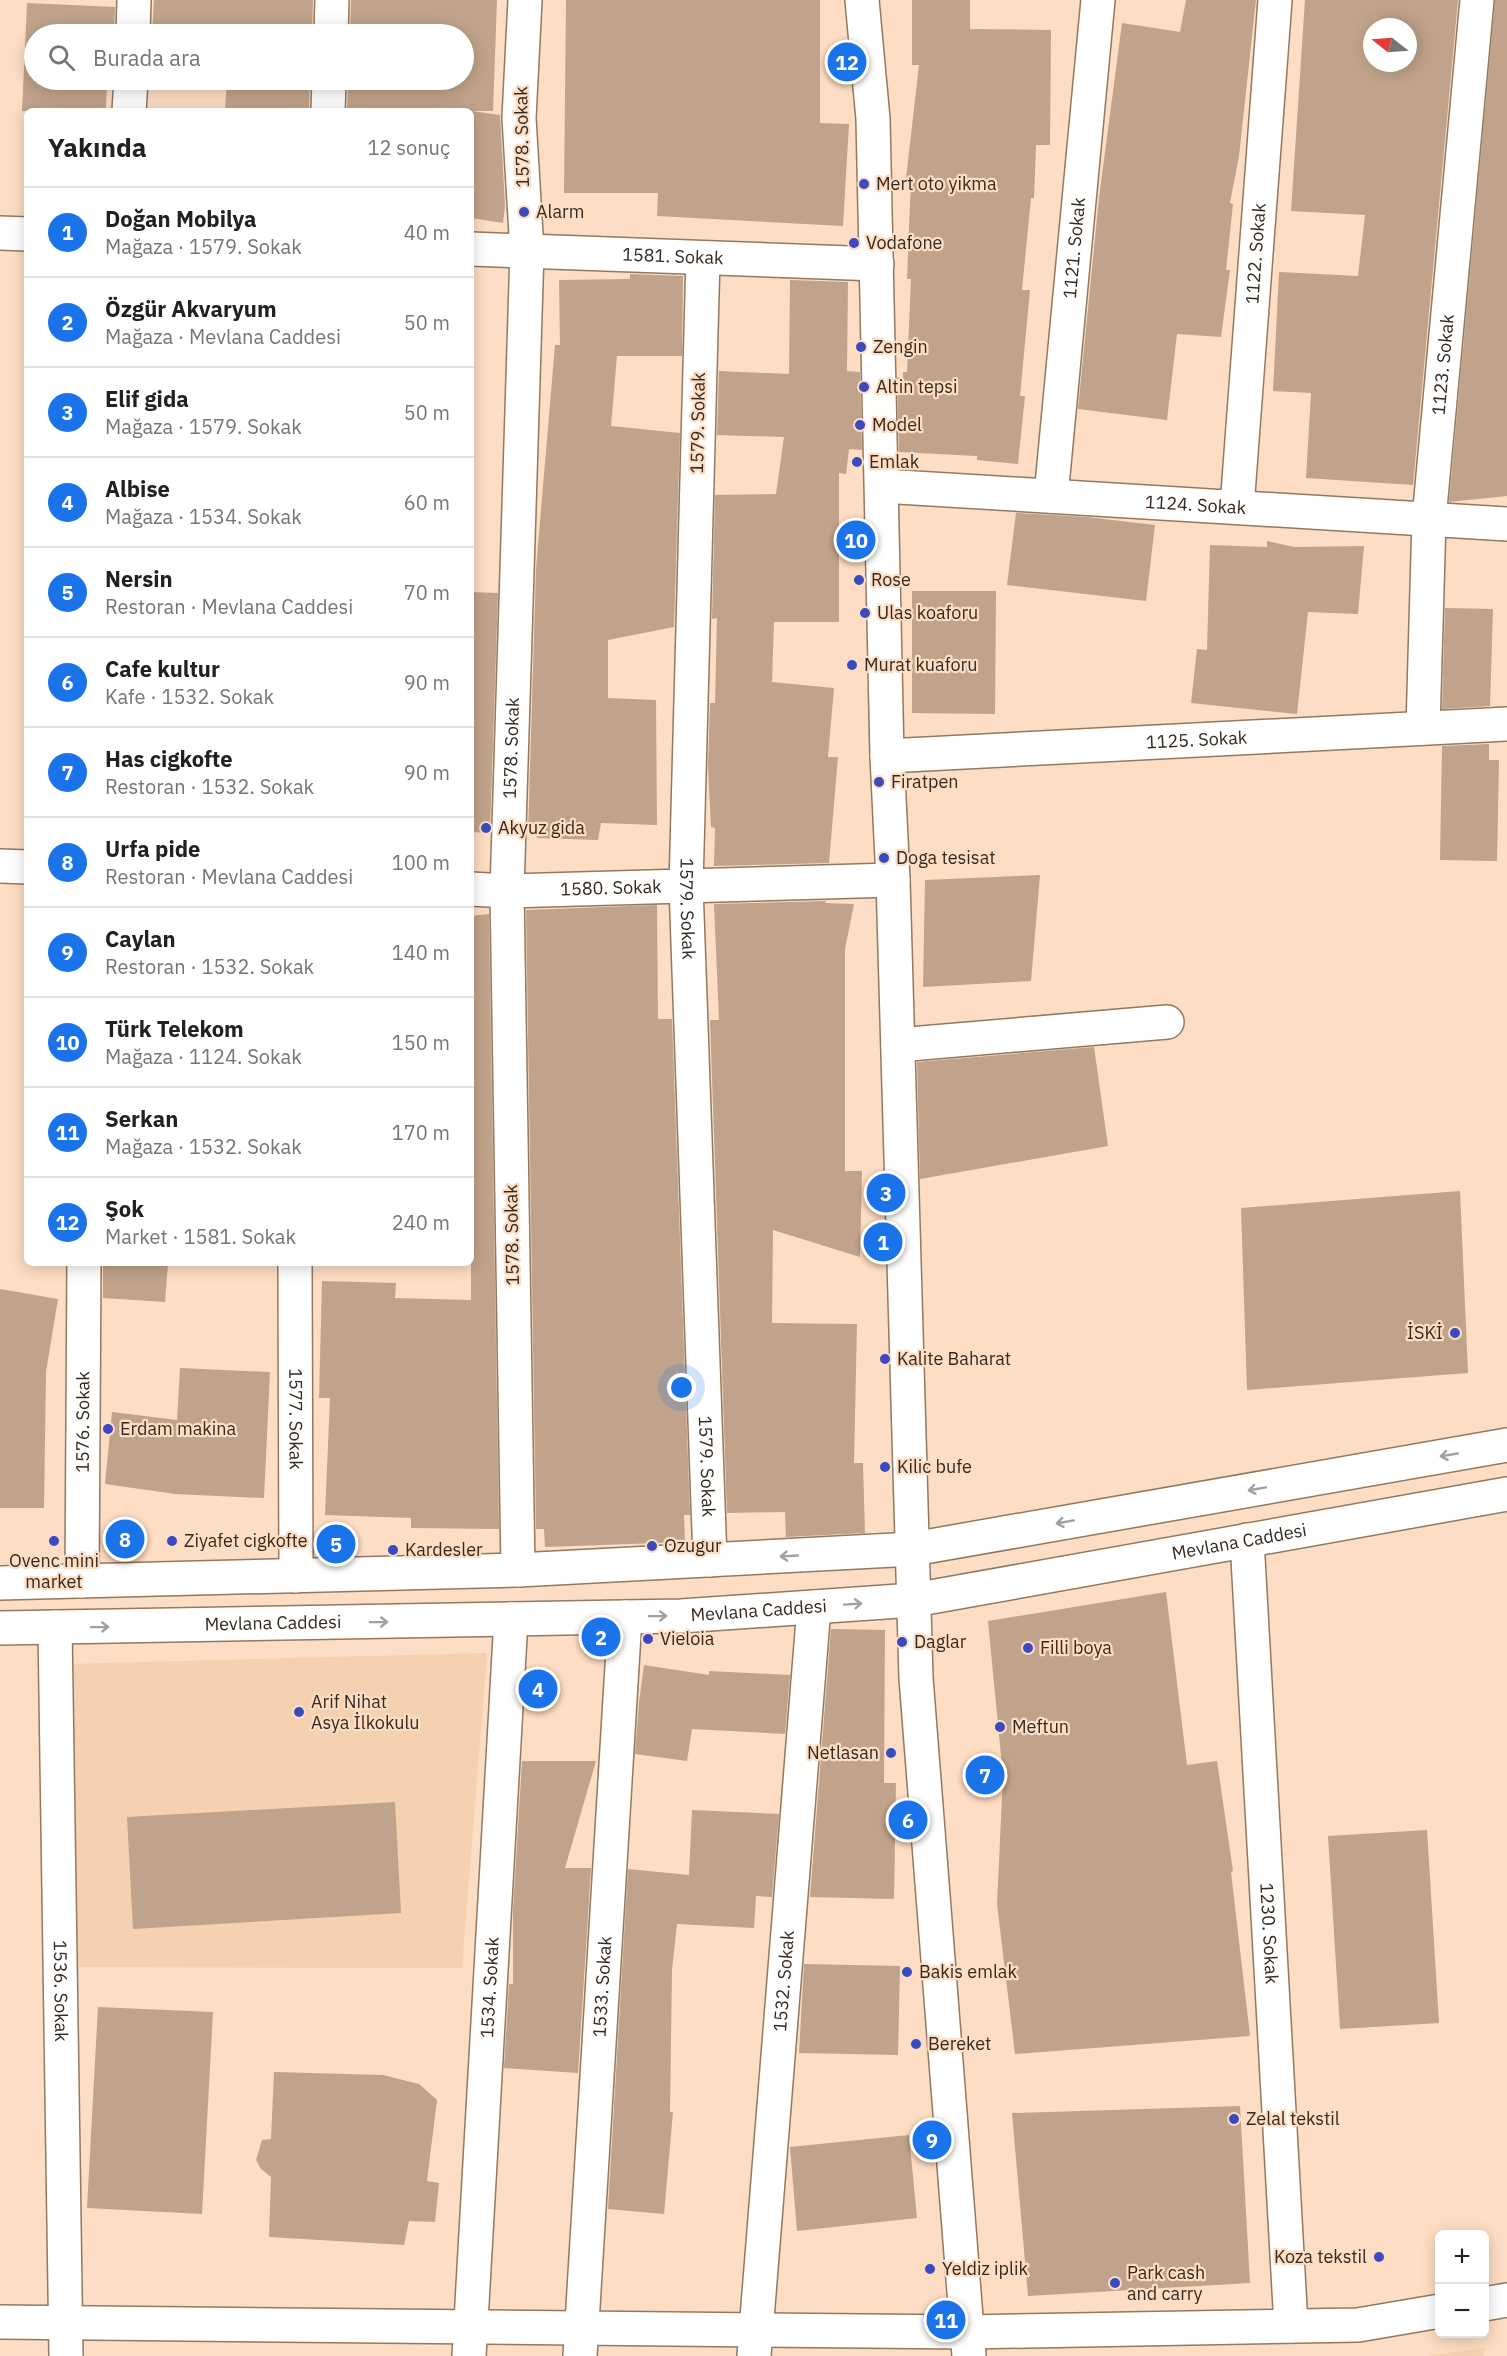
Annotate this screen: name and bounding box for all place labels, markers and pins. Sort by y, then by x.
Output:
pin: 12 [828,40,866,84]
place label: Mert oto yikma [876,172,997,195]
marker: Mert oto yikma [857,177,871,191]
place label: Alarm [536,200,584,223]
marker: Alarm [517,205,531,219]
place label: Vodafone [866,231,943,254]
marker: Vodafone [847,236,861,250]
place label: Zengin [873,335,928,358]
marker: Zengin [854,340,868,354]
place label: Altin tepsi [876,375,957,398]
marker: Altin tepsi [857,380,871,394]
place label: Model [872,413,922,436]
marker: Model [853,418,867,432]
place label: Emlak [869,450,920,473]
marker: Emlak [850,455,864,469]
pin: 10 [836,518,876,562]
place label: Rose [871,568,911,591]
marker: Rose [852,573,866,587]
place label: Ulas koaforu [877,601,978,624]
marker: Ulas koaforu [858,606,872,620]
place label: Murat kuaforu [864,653,977,676]
marker: Murat kuaforu [845,658,859,672]
place label: Firatpen [891,770,959,793]
marker: Firatpen [872,775,886,789]
place label: Akyuz gida [498,816,585,839]
marker: Akyuz gida [479,821,493,835]
place label: Doga tesisat [896,846,996,869]
marker: Doga tesisat [877,851,891,865]
pin: 3 [866,1170,906,1216]
pin: 1 [864,1220,902,1264]
place label: İSKİ [1407,1321,1443,1344]
marker: İSKİ [1448,1326,1462,1340]
place label: Kalite Baharat [897,1347,1011,1370]
marker: Kalite Baharat [878,1352,892,1366]
place label: Erdam makina [120,1417,237,1440]
marker: Erdam makina [101,1422,115,1436]
place label: Kilic bufe [897,1455,972,1478]
marker: Kilic bufe [878,1460,892,1474]
pin: 8 [106,1516,144,1562]
pin: 5 [316,1522,356,1566]
place label: Ziyafet cigkofte [184,1529,308,1552]
marker: Ovenc mini market [47,1534,61,1548]
marker: Ziyafet cigkofte [165,1534,179,1548]
place label: Ozugur [664,1534,722,1557]
place label: Kardesler [405,1538,483,1561]
marker: Ozugur [645,1539,659,1553]
marker: Kardesler [386,1543,400,1557]
place label: Ovenc mini market [9,1549,99,1593]
pin: 2 [582,1614,620,1660]
place label: Vieloia [660,1627,715,1650]
place label: Daglar [914,1630,967,1653]
marker: Vieloia [641,1632,655,1646]
marker: Daglar [895,1635,909,1649]
place label: Filli boya [1040,1636,1112,1659]
marker: Filli boya [1021,1641,1035,1655]
pin: 4 [518,1666,558,1712]
place label: Arif Nihat Asya İlkokulu [311,1690,420,1734]
marker: Arif Nihat Asya İlkokulu [292,1705,306,1719]
place label: Meftun [1012,1715,1069,1738]
marker: Meftun [993,1720,1007,1734]
place label: Netlasan [807,1741,879,1764]
marker: Netlasan [884,1746,898,1760]
pin: 7 [966,1752,1004,1798]
pin: 6 [888,1798,928,1842]
place label: Bakis emlak [919,1960,1017,1983]
marker: Bakis emlak [900,1965,914,1979]
place label: Bereket [928,2032,991,2055]
marker: Bereket [909,2037,923,2051]
place label: Zelal tekstil [1246,2107,1340,2130]
marker: Zelal tekstil [1227,2112,1241,2126]
pin: 9 [912,2118,952,2162]
place label: Koza tekstil [1274,2245,1367,2268]
marker: Koza tekstil [1372,2250,1386,2264]
place label: Yeldiz iplik [942,2257,1028,2280]
place label: Park cash and carry [1127,2261,1205,2305]
marker: Yeldiz iplik [923,2262,937,2276]
marker: Park cash and carry [1108,2276,1122,2290]
pin: 11 [926,2298,966,2342]

